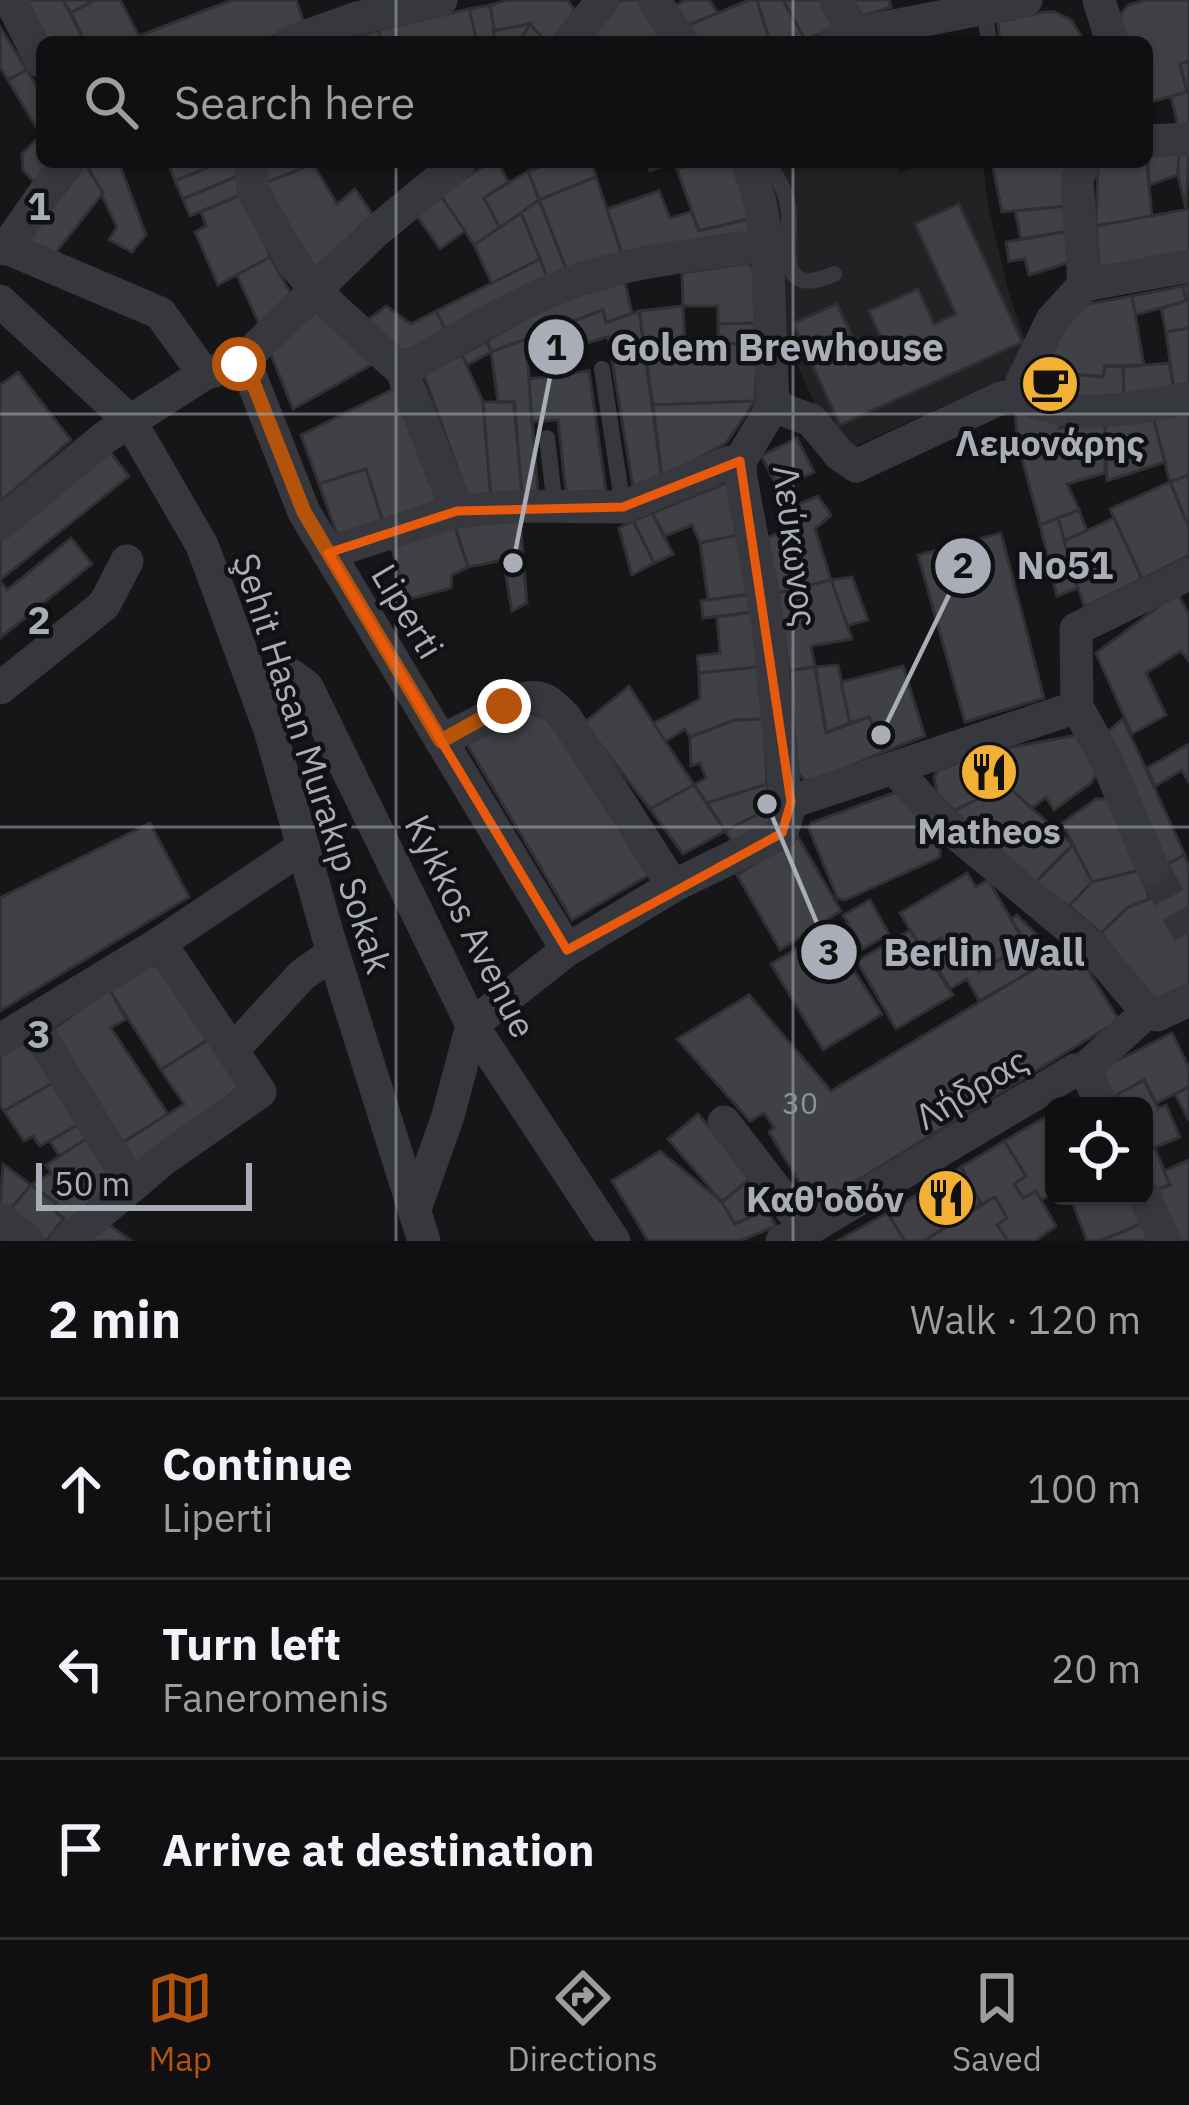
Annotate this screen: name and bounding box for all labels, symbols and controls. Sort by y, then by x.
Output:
search box [36,36,1153,168]
icon: search [78,69,144,135]
text: Search here [174,73,415,131]
text: 1 [27,180,51,231]
callout: Golem Brewhouse [526,310,968,385]
text: Golem Brewhouse [610,321,944,372]
text: 1 [545,323,567,370]
route start [212,337,266,391]
cafe icon: Λεμονάρης [1019,353,1081,415]
place label: Λεμονάρης [955,419,1145,466]
street label: Λεύκωνος [763,462,829,630]
callout: No51 [933,528,1138,603]
text: No51 [1016,539,1114,590]
text: 2 [952,541,974,588]
street label: Şehit Hasan Murakıp Sokak [223,547,403,979]
street label: Liperti [361,555,455,667]
text: 2 [27,594,51,645]
route end [477,679,531,733]
restaurant icon: Matheos [958,741,1020,803]
street label: Kykkos Avenue [395,807,547,1045]
place label: Matheos [917,807,1061,854]
callout: Berlin Wall [799,915,1109,990]
text: Berlin Wall [883,926,1085,977]
text: 3 [818,928,840,975]
text: 3 [27,1008,51,1059]
street label: Λήδρας [906,1036,1036,1140]
house number: 30 [782,1083,818,1122]
map controls [1045,1097,1153,1205]
button: locate [1045,1097,1153,1205]
scale bar [36,1157,252,1210]
text: 50 m [54,1162,130,1205]
restaurant icon: Καθ'οδόν [915,1167,977,1229]
place label: Καθ'οδόν [746,1175,905,1222]
text: 2 min [48,1286,181,1352]
text: Walk · 120 m [910,1294,1141,1345]
text: Continue [162,1434,353,1492]
icon: ahead [48,1456,114,1522]
text: 100 m [1028,1463,1141,1514]
text: Liperti [162,1492,273,1543]
text: Turn left [162,1614,341,1672]
icon: left [48,1636,114,1702]
text: 20 m [1051,1643,1141,1694]
text: Faneromenis [162,1672,389,1723]
icon: arrive [48,1816,114,1882]
text: Arrive at destination [162,1820,595,1878]
tab: Map [147,1965,213,2080]
tab: Directions [508,1965,658,2080]
tab: Saved [952,1965,1042,2080]

